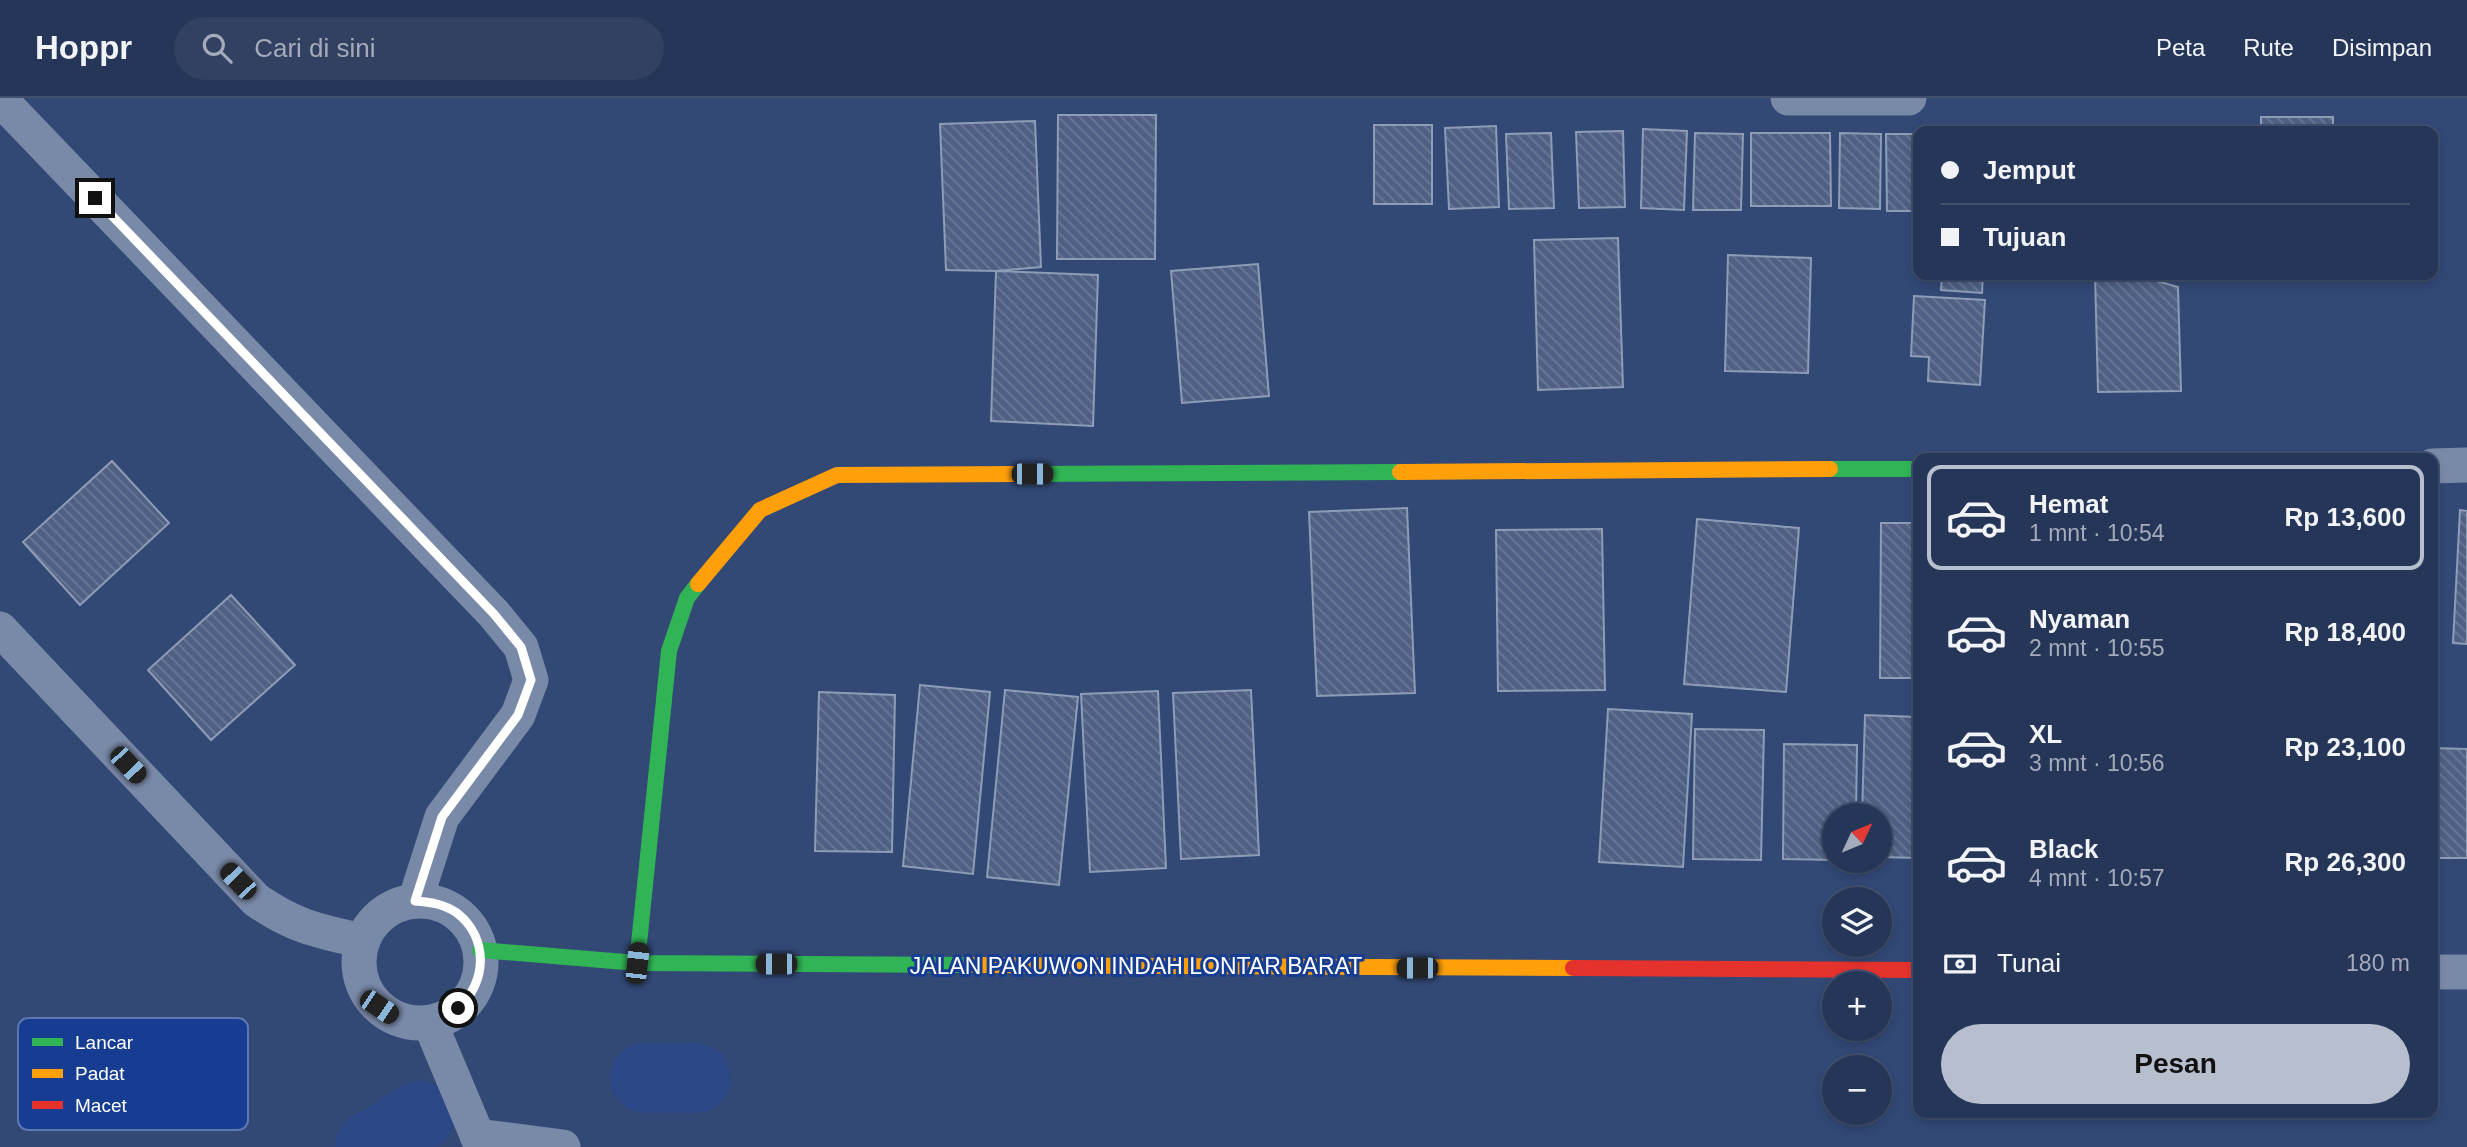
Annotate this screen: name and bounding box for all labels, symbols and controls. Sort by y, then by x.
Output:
search box [174,17,664,80]
text: Hoppr [35,29,132,66]
icon: search [198,29,236,67]
text: Cari di sini [254,33,376,63]
text: Peta [2156,34,2205,61]
text: Rute [2243,34,2294,61]
text: Disimpan [2332,34,2432,61]
text: Jemput [1983,155,2075,185]
route end [79,182,111,214]
text: Tujuan [1983,222,2066,252]
car [1012,464,1054,485]
icon: car [1945,486,2008,549]
text: Hemat [2029,489,2108,519]
text: Rp 13,600 [2285,502,2406,532]
text: 1 mnt · 10:54 [2029,520,2165,546]
icon: car [1945,601,2008,664]
text: Nyaman [2029,604,2130,634]
text: Rp 18,400 [2285,617,2406,647]
text: 2 mnt · 10:55 [2029,635,2165,661]
icon: car [1945,716,2008,779]
text: XL [2029,719,2062,749]
text: Rp 23,100 [2285,732,2406,762]
car [106,742,151,788]
text: 3 mnt · 10:56 [2029,750,2165,776]
north arrow [1822,803,1892,873]
map controls [1822,803,1892,1125]
icon: car [1945,831,2008,894]
text: Black [2029,834,2098,864]
text: Rp 26,300 [2285,847,2406,877]
car [216,859,261,903]
text: 4 mnt · 10:57 [2029,865,2165,891]
button: layers [1822,887,1892,957]
car [625,941,650,985]
icon: cash [1941,945,1979,983]
text: Tunai [1997,948,2061,978]
text: 180 m [2346,950,2410,976]
street label: JALAN PAKUWON INDAH LONTAR BARAT [910,953,1362,979]
car [756,954,798,975]
car [1397,958,1439,979]
button: + [1822,971,1892,1041]
car [356,987,403,1027]
route start [442,992,474,1024]
legend [18,1018,248,1130]
button: Pesan [1941,1024,2410,1104]
text: Lancar [75,1032,134,1053]
button: − [1822,1055,1892,1125]
text: Padat [75,1063,125,1084]
text: Macet [75,1095,127,1116]

